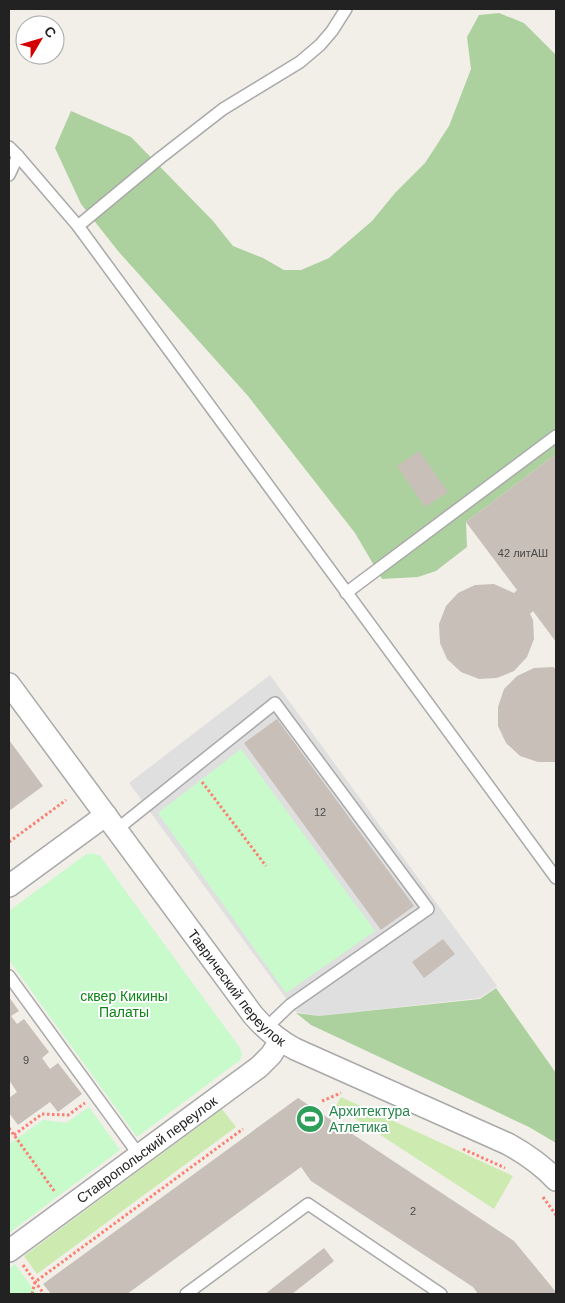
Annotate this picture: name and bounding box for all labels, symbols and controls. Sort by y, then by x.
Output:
north arrow [15,15,65,65]
text: С [41,23,60,41]
house number: 42 литАШ [498,547,548,559]
house number: 12 [314,806,326,818]
street label: Таврический переулок [185,926,289,1050]
park label: сквер Кикины Палаты [80,988,168,1020]
house number: 9 [23,1054,29,1066]
street label: Ставропольский переулок [73,1092,221,1207]
place label: Архитектура Атлетика [329,1103,410,1135]
sports icon: Архитектура Атлетика [295,1104,325,1134]
house number: 2 [410,1205,416,1217]

